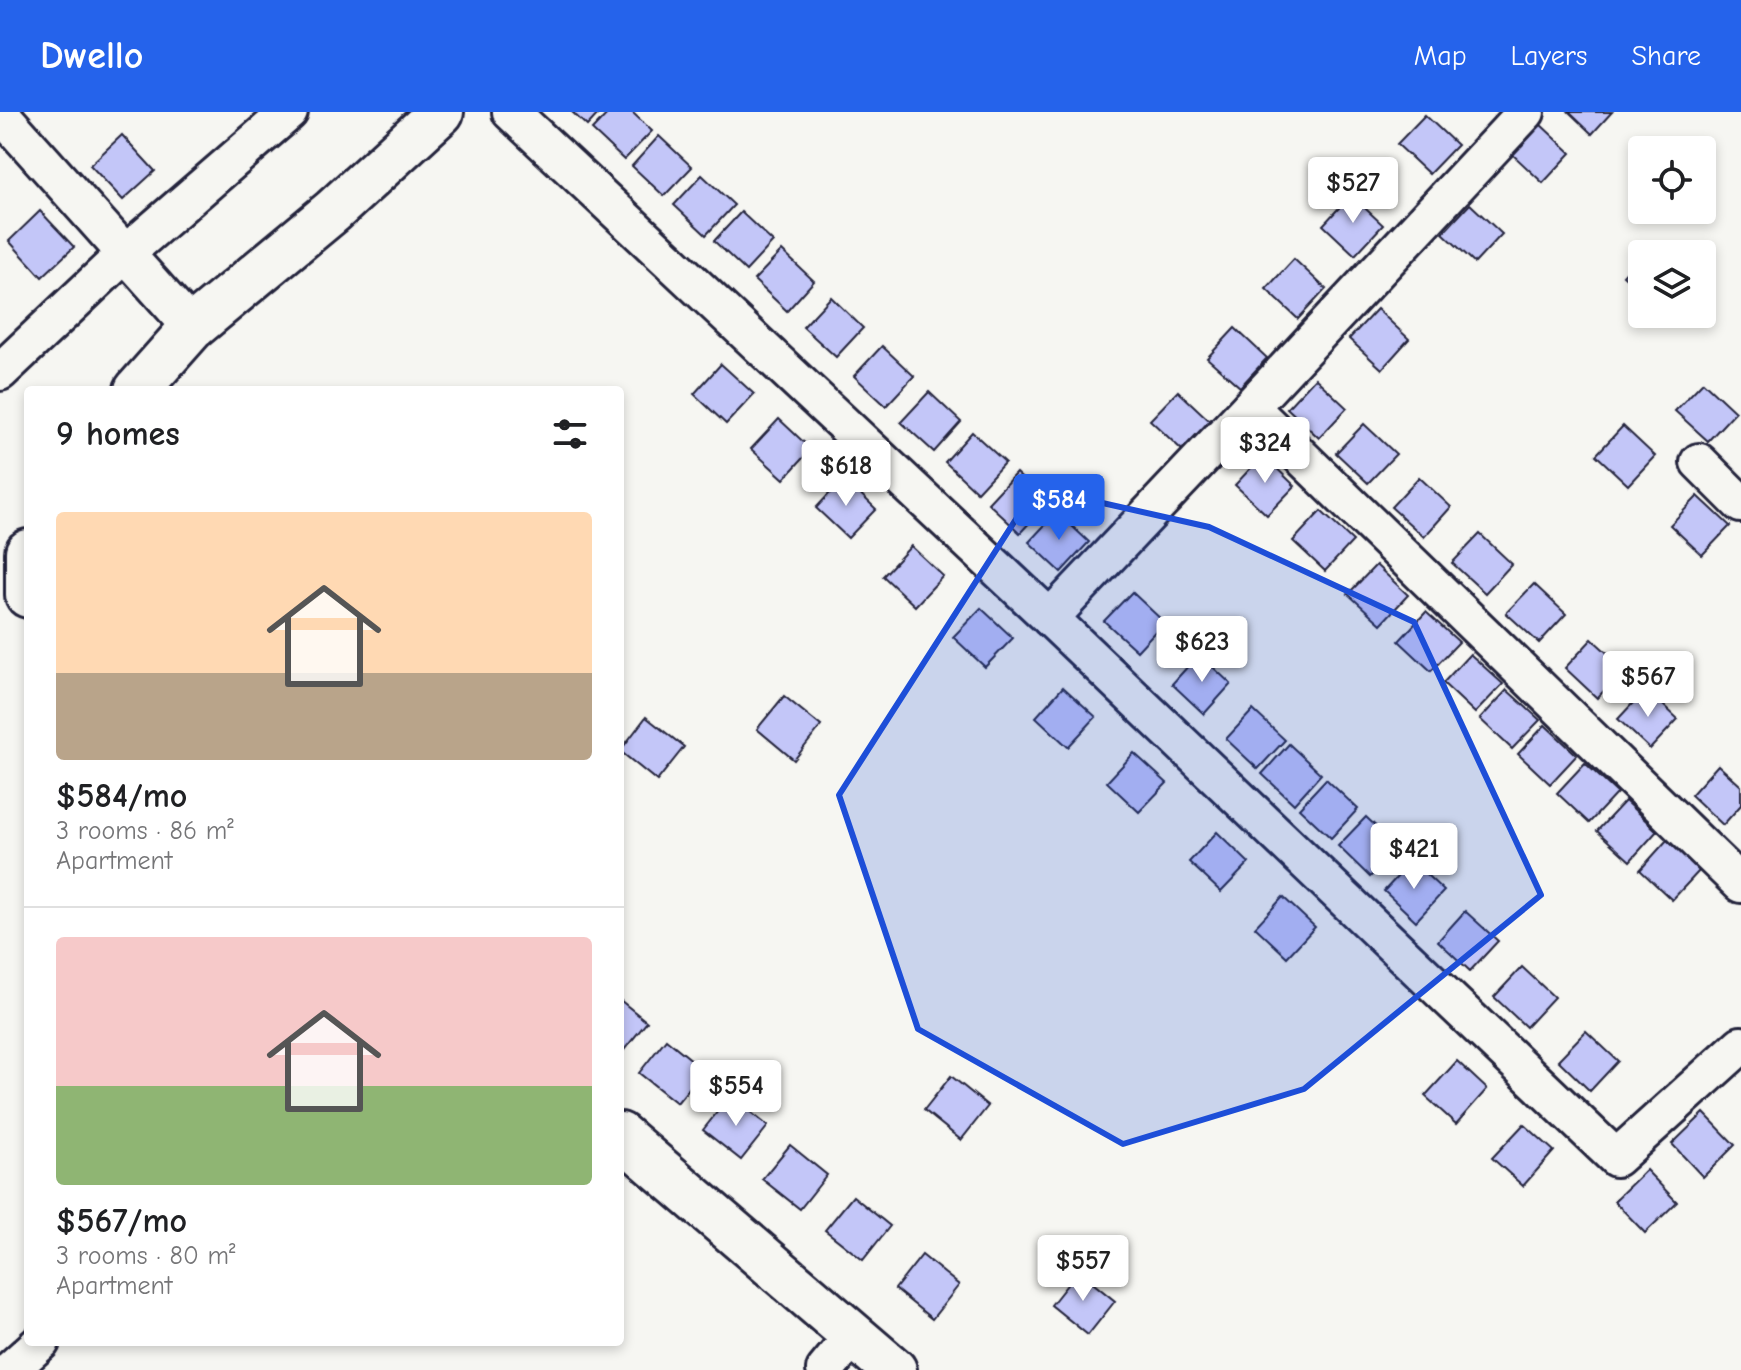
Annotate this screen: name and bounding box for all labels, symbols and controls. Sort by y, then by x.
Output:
text: Dwello [40,34,143,78]
text: Map [1414,40,1467,72]
text: Layers [1511,40,1587,72]
text: Share [1631,40,1701,72]
map controls [1628,136,1716,328]
button: locate [1628,136,1716,224]
pin: $527 [1306,157,1400,225]
text: $527 [1326,168,1380,198]
button: layers [1628,240,1716,328]
icon: filters [548,412,592,456]
text: 9 homes [56,414,180,454]
pin: $324 [1218,417,1312,485]
text: $324 [1239,428,1291,458]
pin: $618 [799,440,893,508]
text: $618 [820,451,872,481]
pin: $584 [1012,474,1106,542]
text: $584 [1032,485,1086,515]
icon: home [252,564,396,708]
pin: $623 [1155,616,1249,684]
text: $623 [1174,627,1230,657]
pin: $567 [1601,651,1695,719]
text: $567 [1621,662,1675,692]
text: $584/mo [56,776,187,816]
text: 3 rooms · 86 m² [56,816,234,846]
pin: $421 [1367,823,1461,891]
text: $421 [1388,834,1440,864]
text: Apartment [56,846,172,876]
icon: home [252,989,396,1133]
pin: $554 [689,1060,783,1128]
text: $554 [708,1071,764,1101]
text: $567/mo [56,1201,187,1241]
pin: $557 [1036,1235,1130,1303]
text: 3 rooms · 80 m² [56,1241,235,1271]
text: $557 [1056,1246,1110,1276]
text: Apartment [56,1271,172,1301]

